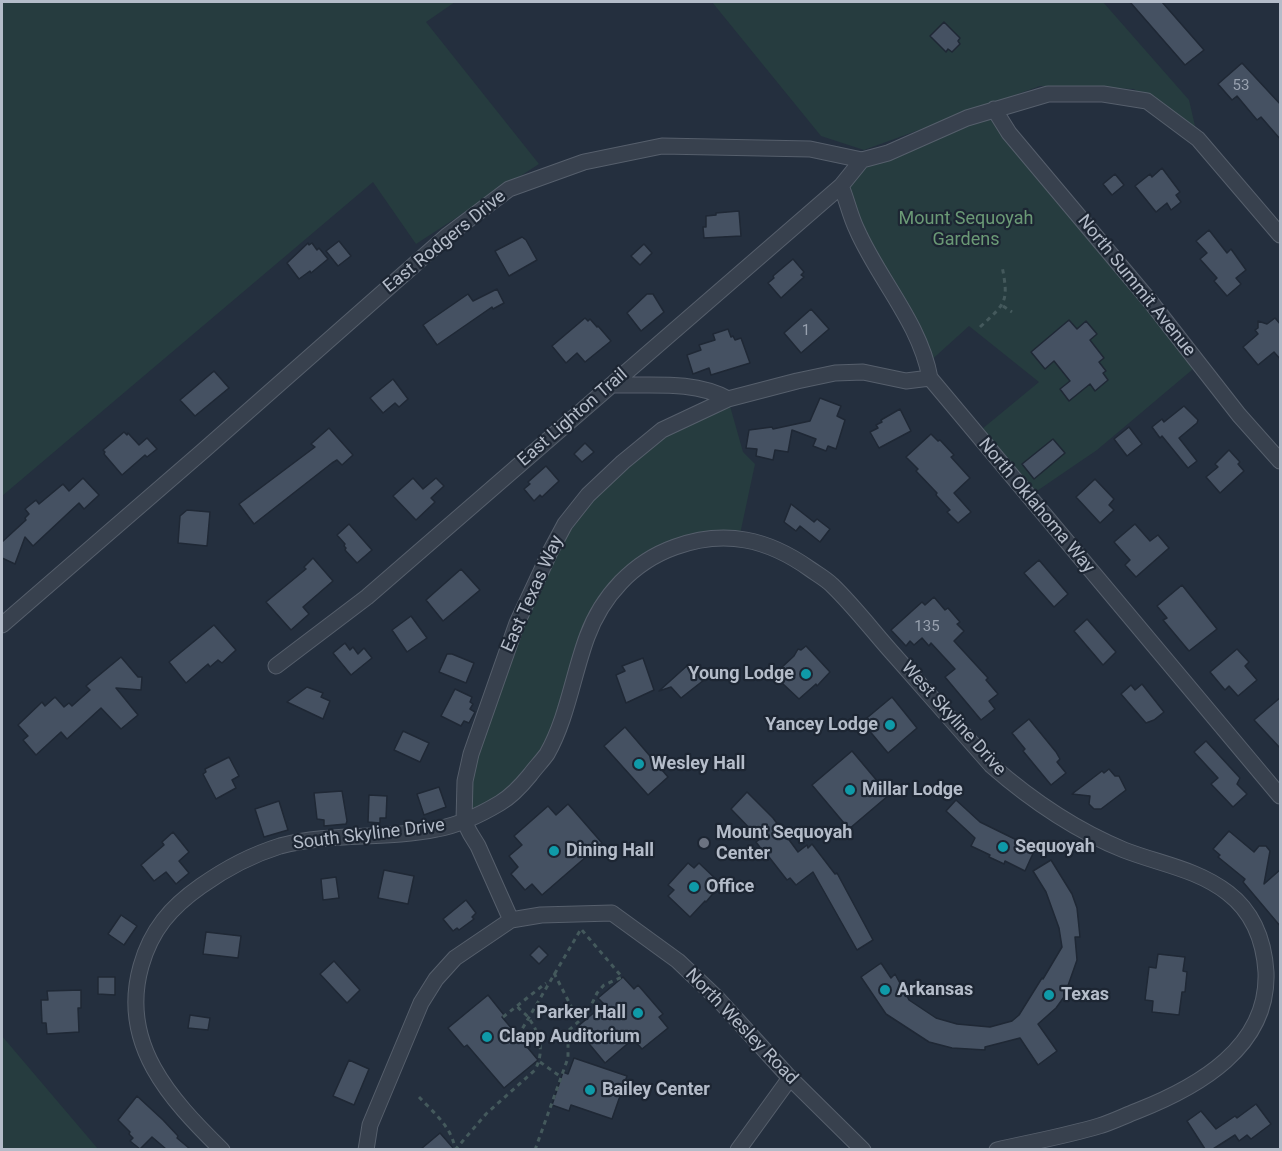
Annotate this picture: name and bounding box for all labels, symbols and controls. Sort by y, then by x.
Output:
house number: 53 [1233,77,1249,95]
street label: East Rodgers Drive [379,186,511,298]
park label: Mount Sequoyah Gardens [899,208,1033,250]
street label: North Summit Avenue [1072,211,1200,361]
house number: 1 [802,322,810,340]
street label: East Lighton Trail [514,364,632,472]
street label: North Oklahoma Way [973,434,1099,578]
street label: East Texas Way [498,532,568,656]
house number: 135 [914,618,940,636]
street label: West Skyline Drive [896,657,1010,781]
place label: Young Lodge [688,663,794,685]
marker: Young Lodge [799,667,813,681]
place label: Yancey Lodge [765,714,878,736]
marker: Yancey Lodge [883,718,897,732]
place label: Wesley Hall [651,753,745,775]
marker: Wesley Hall [632,757,646,771]
place label: Millar Lodge [862,779,963,801]
marker: Millar Lodge [843,783,857,797]
street label: South Skyline Drive [292,815,446,855]
place label: Mount Sequoyah Center [716,822,852,864]
marker: Mount Sequoyah Center [697,836,711,850]
place label: Sequoyah [1015,836,1095,858]
place label: Dining Hall [566,840,654,862]
marker: Sequoyah [996,840,1010,854]
marker: Dining Hall [547,844,561,858]
place label: Office [706,876,754,898]
marker: Office [687,880,701,894]
street label: North Wesley Road [680,965,802,1089]
place label: Arkansas [897,979,973,1001]
marker: Arkansas [878,983,892,997]
place label: Texas [1061,984,1109,1006]
marker: Texas [1042,988,1056,1002]
place label: Parker Hall [536,1002,626,1024]
marker: Parker Hall [631,1006,645,1020]
place label: Clapp Auditorium [499,1026,640,1048]
marker: Clapp Auditorium [480,1030,494,1044]
place label: Bailey Center [602,1079,710,1101]
marker: Bailey Center [583,1083,597,1097]

